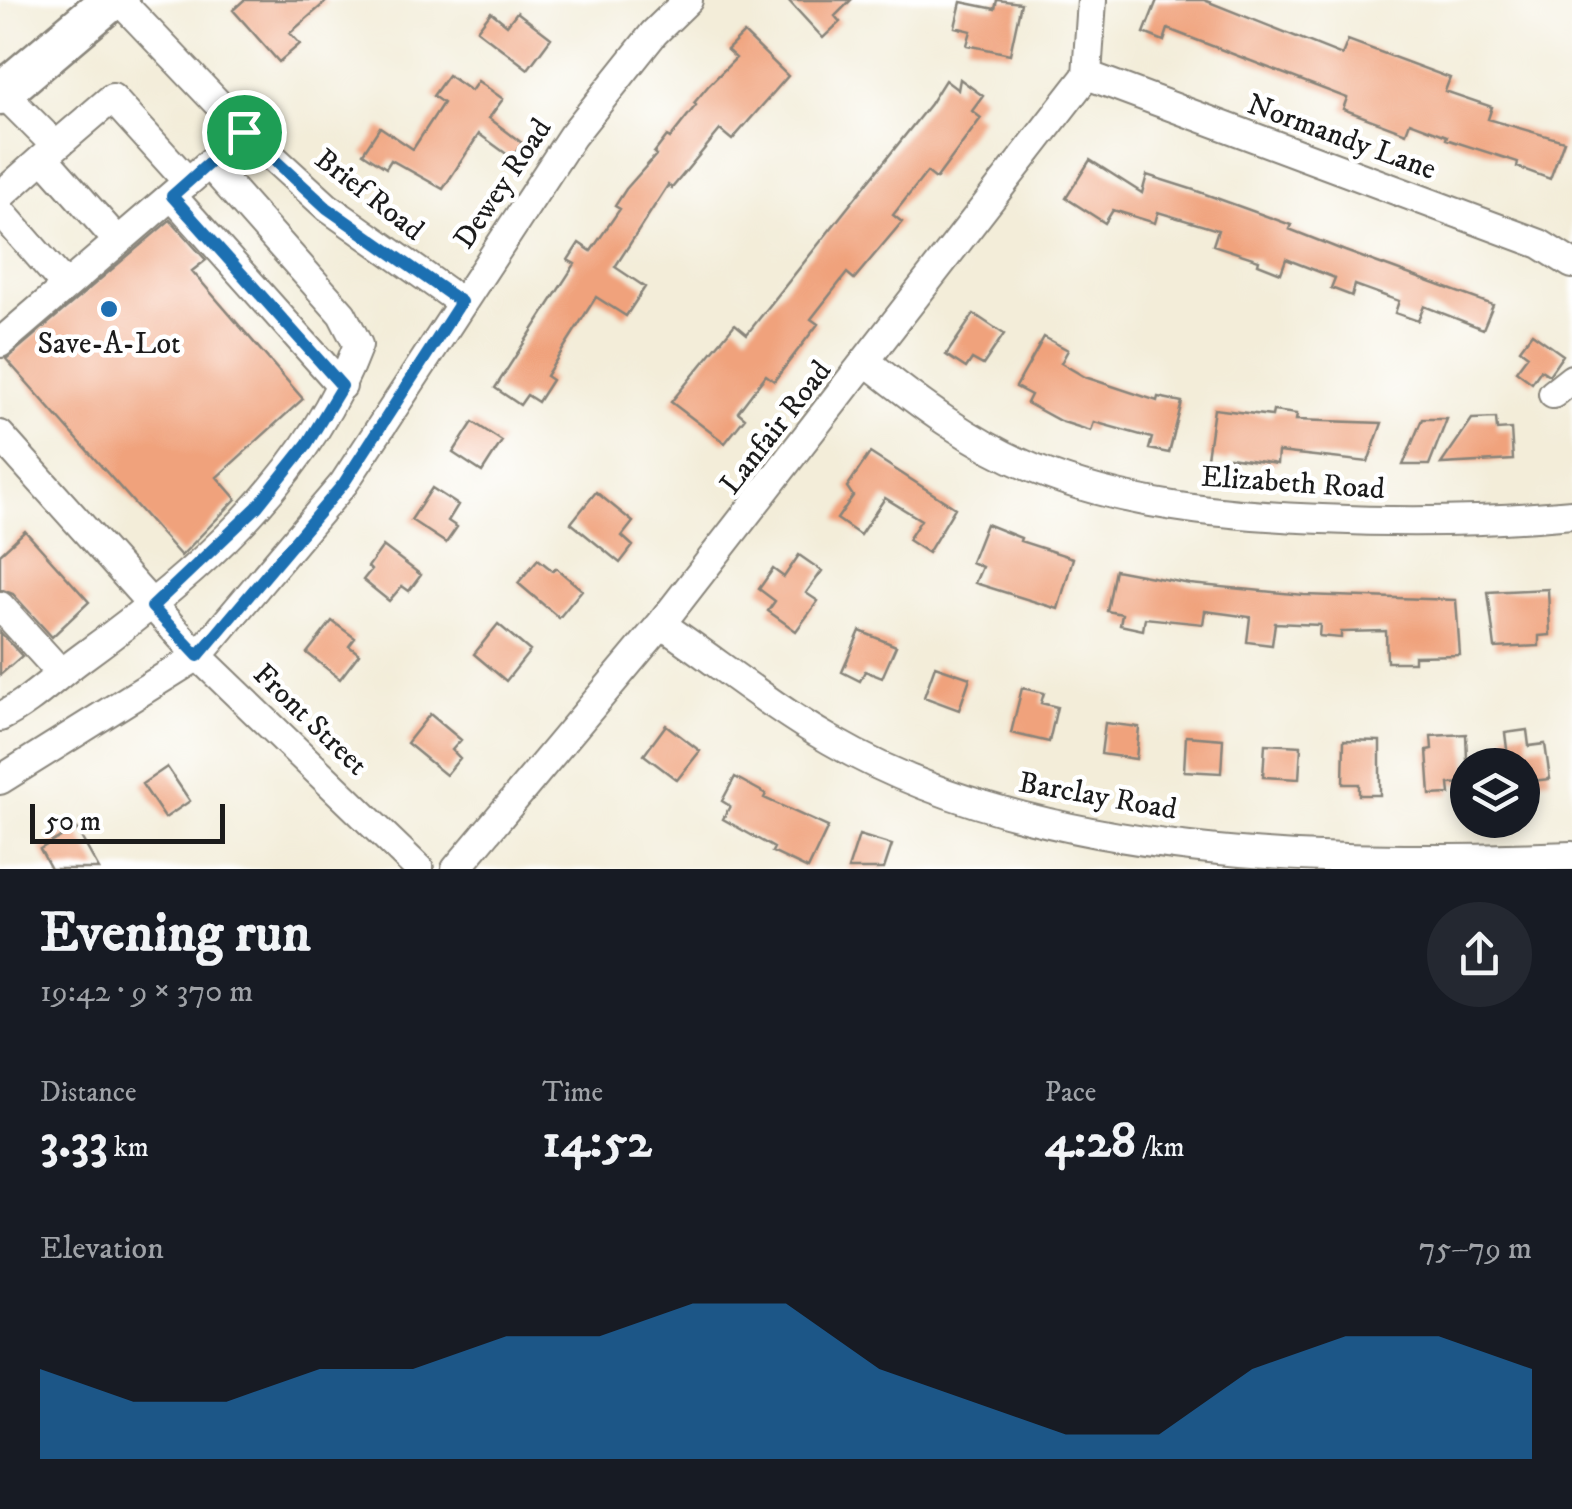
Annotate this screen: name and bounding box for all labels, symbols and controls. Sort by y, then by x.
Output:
street label: Normandy Lane [1242,86,1441,189]
pin [202,90,287,175]
icon: arrive [217,105,272,160]
street label: Dewey Road [446,112,560,256]
street label: Brief Road [307,141,431,249]
marker: Save-A-Lot [98,298,120,320]
place label: Save-A-Lot [37,326,181,363]
street label: Lanfair Road [712,354,840,502]
street label: Elizabeth Road [1200,459,1386,508]
street label: Front Street [245,656,375,784]
map controls [1450,748,1540,838]
button: layers [1450,748,1540,838]
street label: Barclay Road [1016,764,1180,829]
scale bar [30,799,225,844]
text: 50 m [45,804,101,839]
text: Evening run [40,900,311,969]
button: share [1427,902,1532,1007]
text: 19:42 · 9 × 370 m [40,972,253,1012]
text: Distance [40,1075,136,1110]
text: Time [542,1075,603,1110]
text: Pace [1045,1075,1096,1110]
text: 3.33 [40,1110,108,1173]
text: 14:52 [542,1110,652,1173]
text: 4:28 [1045,1110,1136,1173]
text: km [108,1130,149,1165]
text: /km [1136,1130,1185,1165]
text: Elevation [40,1229,164,1269]
text: 75–79 m [1419,1229,1532,1269]

